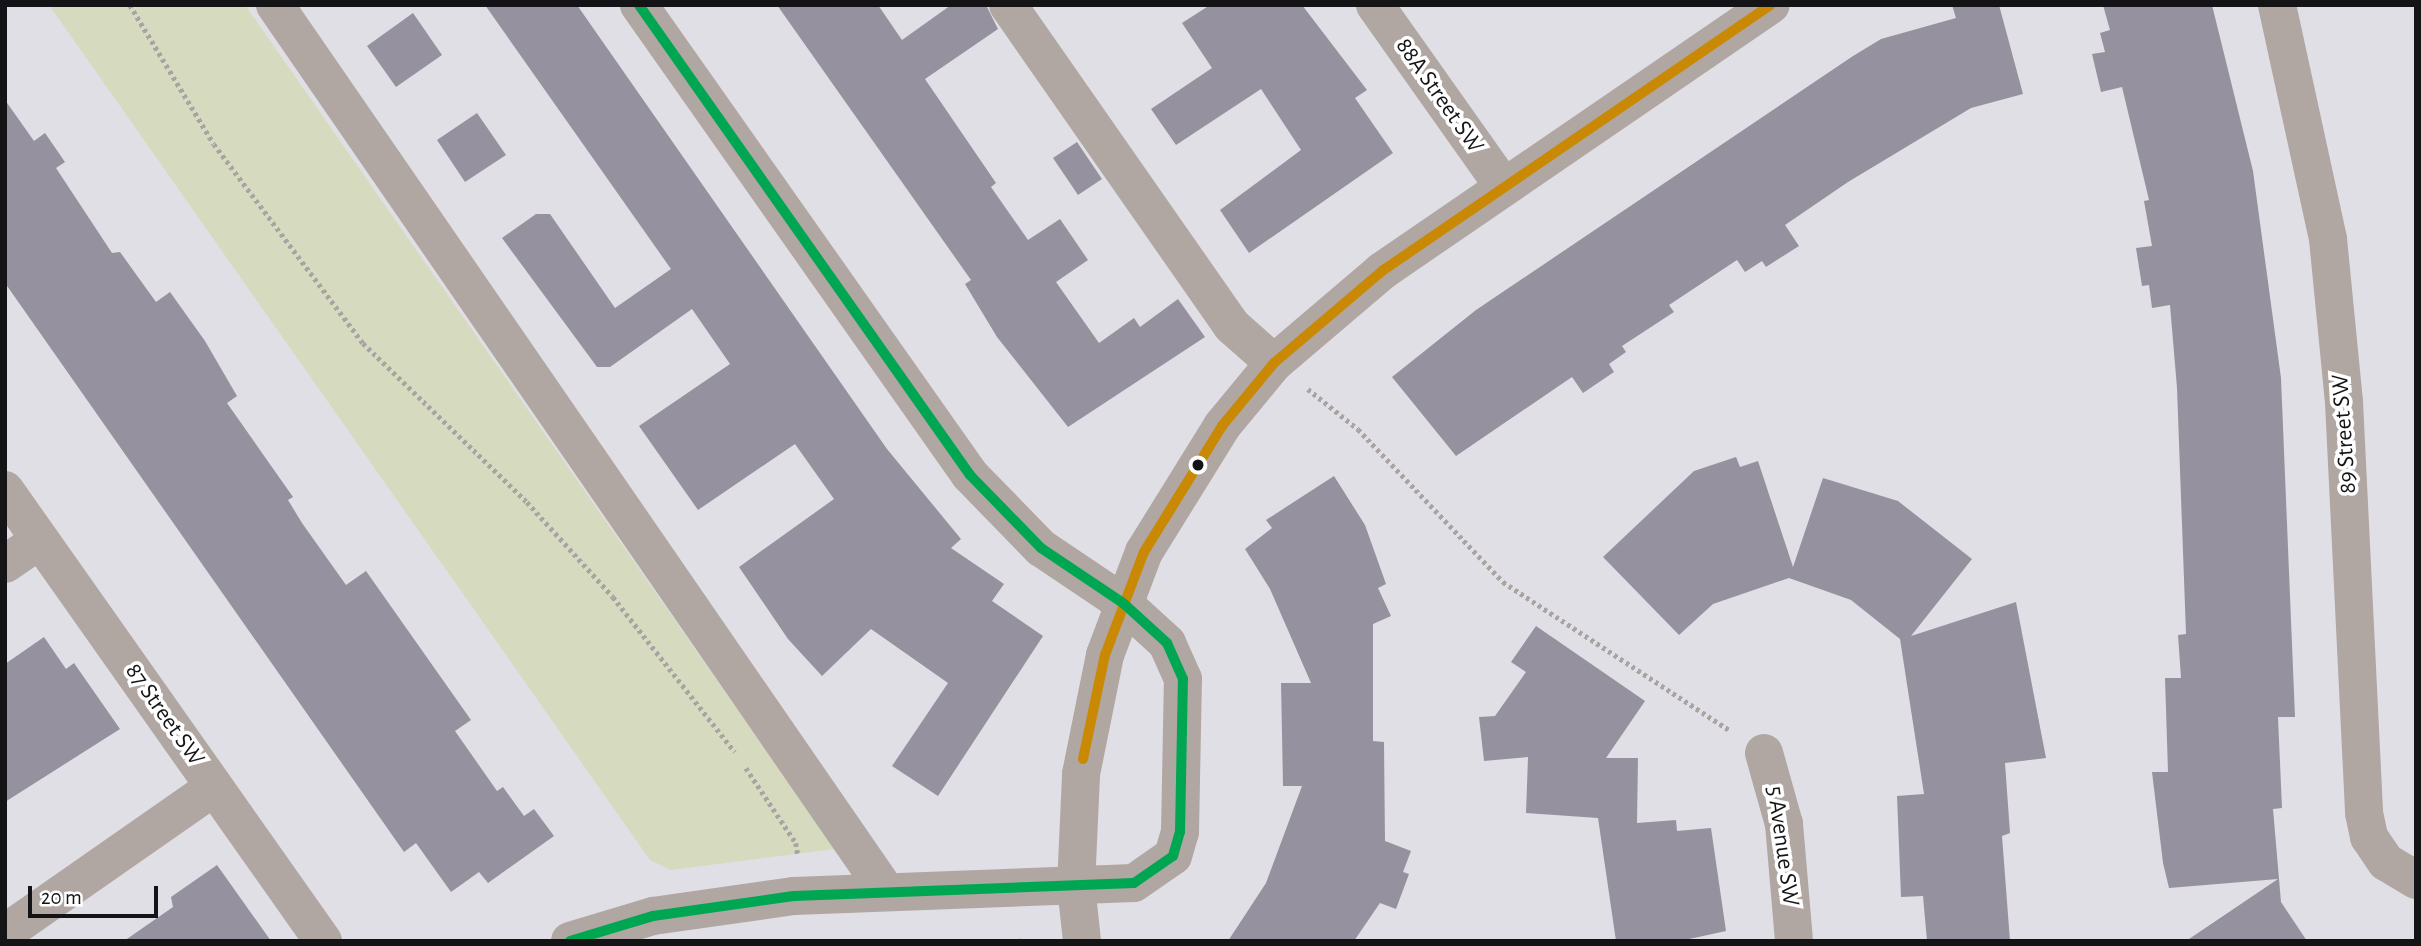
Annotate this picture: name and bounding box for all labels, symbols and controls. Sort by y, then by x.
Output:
street label: 88A Street SW [1389,33,1489,159]
street label: 89 Street SW [2326,373,2364,495]
unlabelled marker [1191,458,1205,472]
street label: 87 Street SW [118,658,210,772]
street label: 5 Avenue SW [1759,784,1805,908]
scale bar [32,872,161,916]
text: 20 m [41,887,82,908]

